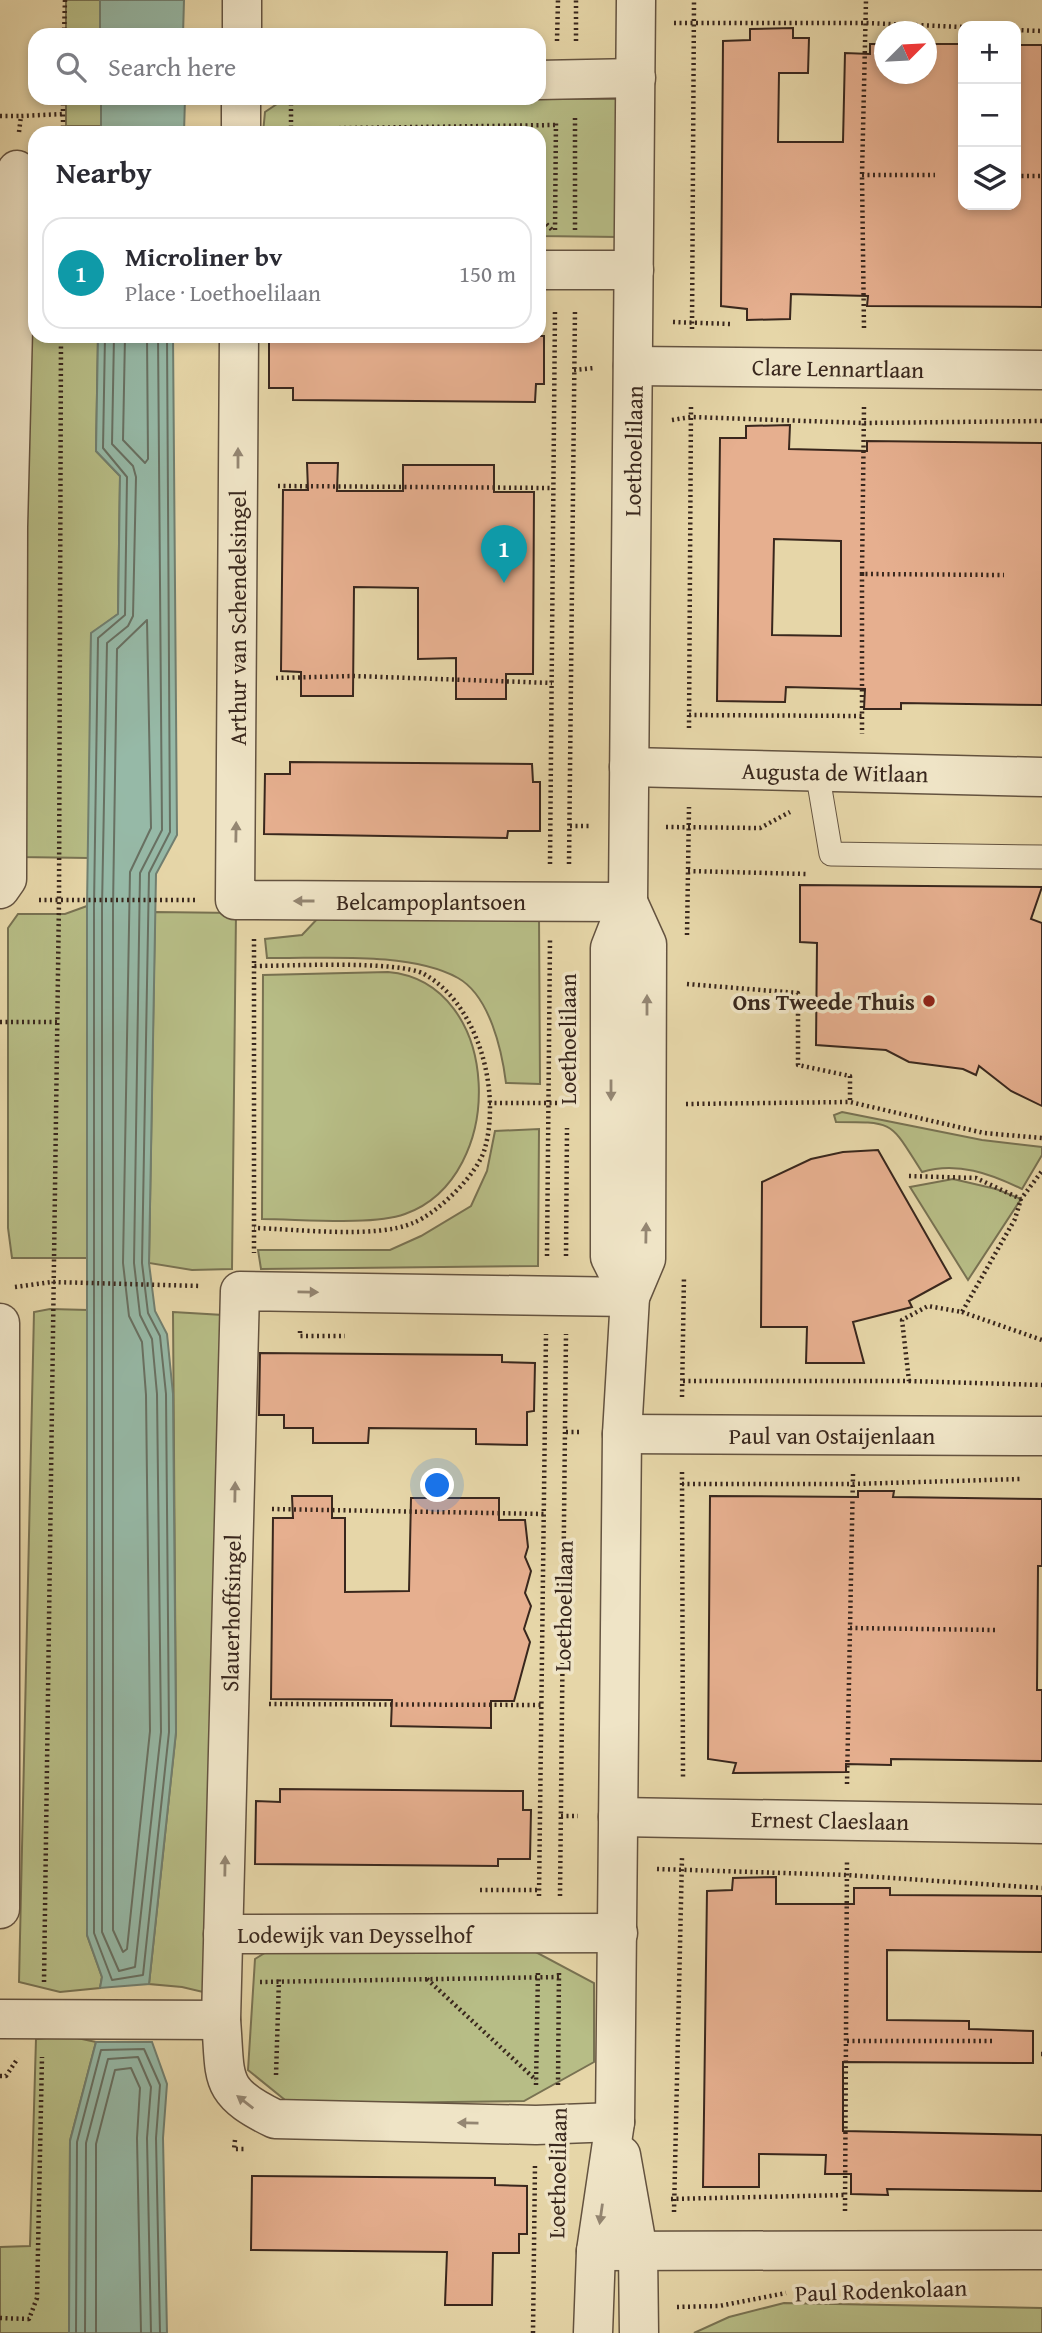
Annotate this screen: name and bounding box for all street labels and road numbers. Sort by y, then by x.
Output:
street label: Clare Lennartlaan [752,350,924,386]
street label: Loethoelilaan [615,385,651,517]
street label: Arthur van Schendelsingel [221,490,254,746]
street label: Augusta de Witlaan [741,754,929,790]
street label: Belcampoplantsoen [336,885,526,918]
street label: Loethoelilaan [551,973,584,1105]
street label: Paul van Ostaijenlaan [729,1419,935,1452]
street label: Slauerhoffsingel [213,1534,249,1692]
street label: Loethoelilaan [545,1540,581,1672]
street label: Ernest Claeslaan [751,1802,909,1838]
street label: Lodewijk van Deysselhof [237,1918,475,1951]
street label: Loethoelilaan [539,2107,575,2239]
street label: Paul Rodenkolaan [794,2271,968,2309]

